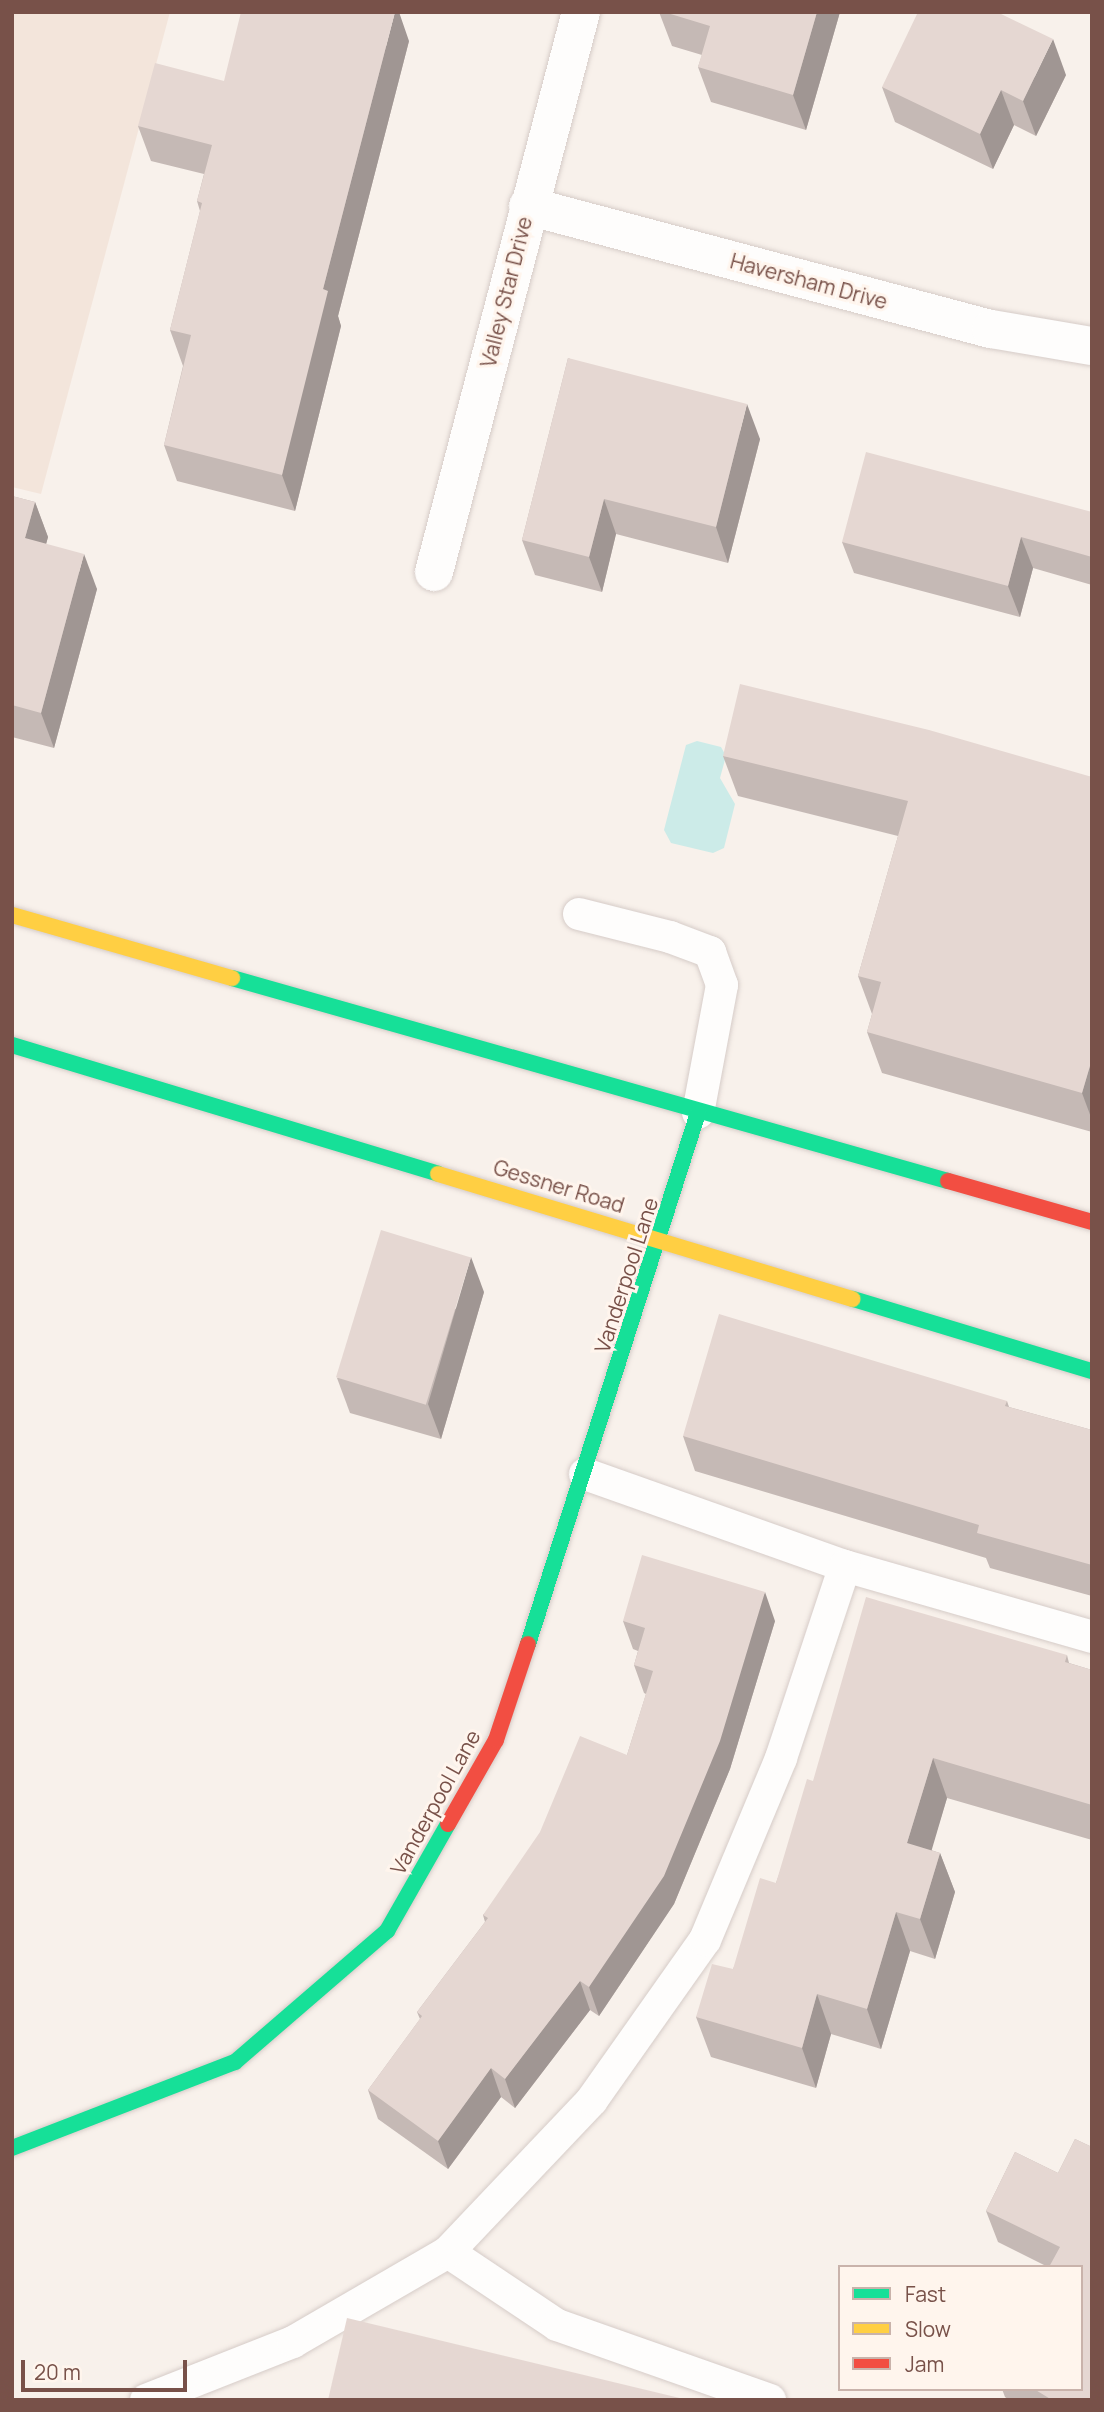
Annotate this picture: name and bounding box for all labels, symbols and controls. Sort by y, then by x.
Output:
street label: Valley Star Drive [475,214,537,370]
street label: Haversham Drive [728,248,890,314]
street label: Gessner Road [491,1154,627,1218]
street label: Vanderpool Lane [589,1194,663,1356]
street label: Vanderpool Lane [385,1725,485,1879]
legend [838,2265,1083,2391]
text: Fast [905,2280,946,2308]
text: Slow [905,2315,951,2343]
scale bar [24,2346,191,2390]
text: Jam [905,2350,944,2378]
text: 20 m [34,2358,81,2386]

